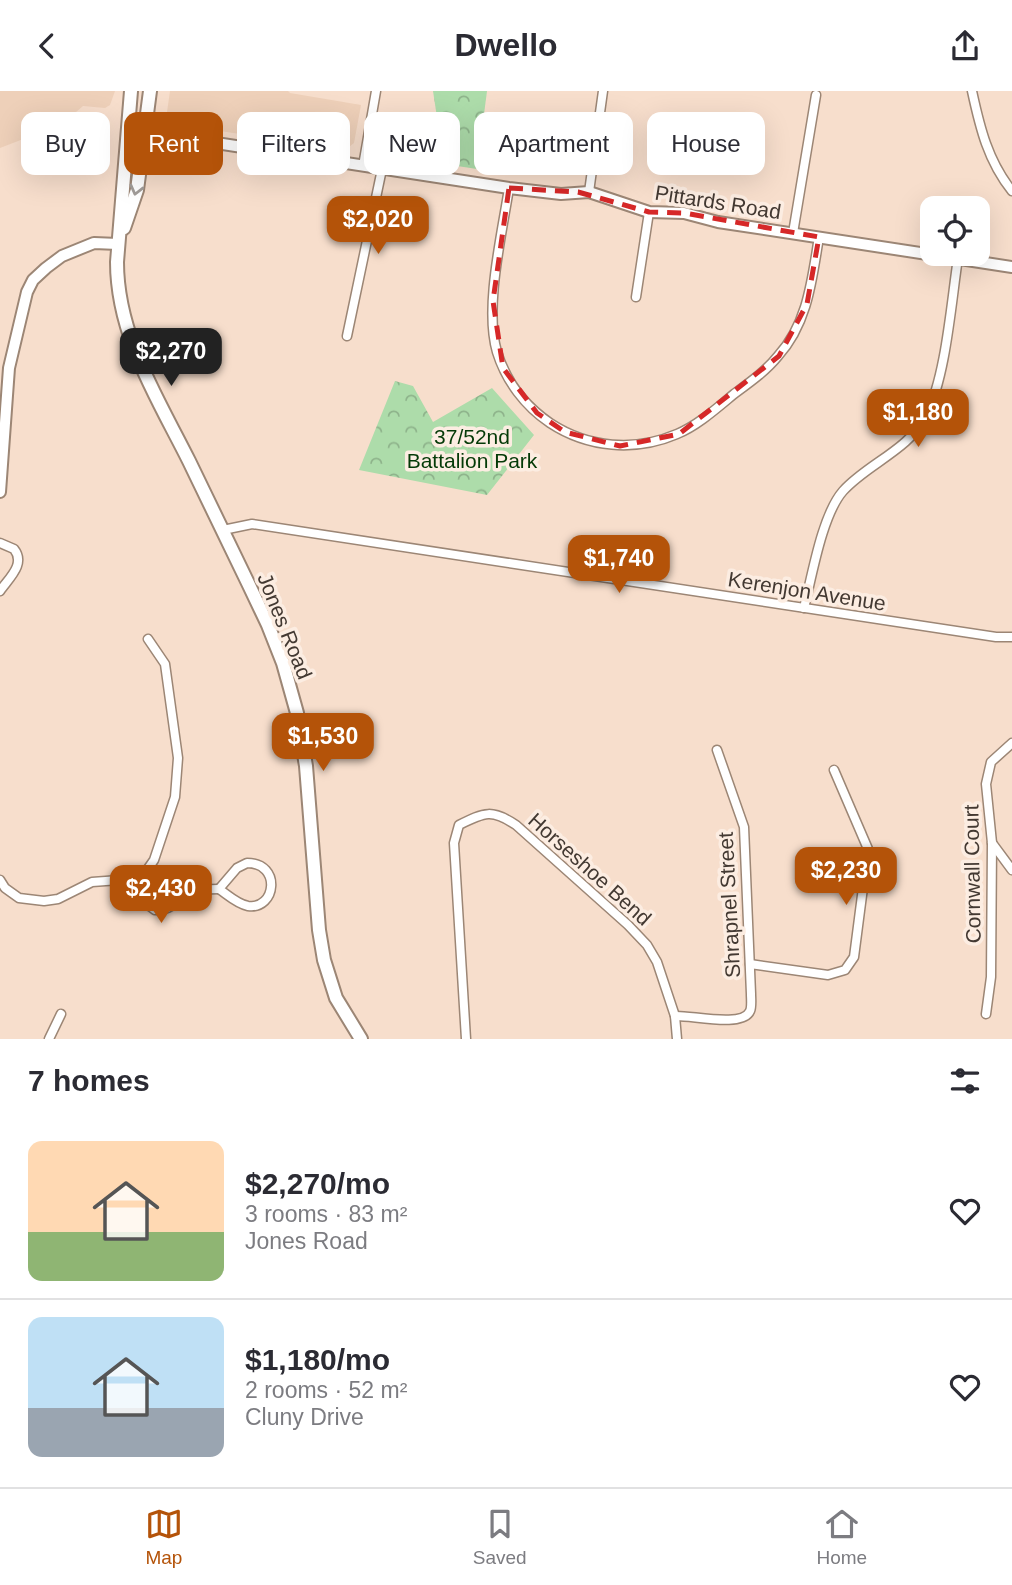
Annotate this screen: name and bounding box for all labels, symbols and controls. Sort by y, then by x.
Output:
icon: back [28,27,66,65]
text: Dwello [454,27,558,63]
icon: share [946,27,984,65]
chip: Buy [21,112,110,175]
chip: Rent [124,112,223,175]
chip: Filters [237,112,350,175]
chip: New [364,112,460,175]
chip: Apartment [474,112,633,175]
chip: House [647,112,765,175]
street label: Pittards Road [653,181,783,223]
one-way arrow [129,184,144,196]
map controls [920,196,990,266]
button: locate [920,196,990,266]
pin: $2,020 [321,197,435,256]
text: $2,020 [343,206,413,232]
pin: $2,270 [114,329,228,388]
text: $2,270 [136,338,206,364]
pin: $1,180 [861,389,975,449]
text: $1,180 [883,399,953,425]
park label: 37/52nd Battalion Park [407,425,538,472]
pin: $1,740 [562,535,676,595]
text: $1,740 [584,545,654,571]
street label: Kerenjon Avenue [726,567,888,615]
street label: Jones Road [253,570,317,682]
pin: $1,530 [266,713,380,773]
text: $1,530 [288,723,358,749]
street label: Cornwall Court [959,804,985,944]
street label: Horseshoe Bend [524,808,656,930]
street label: Shrapnel Street [714,831,744,978]
pin: $2,230 [789,847,903,907]
text: $2,230 [811,857,881,883]
pin: $2,430 [104,865,218,925]
text: $2,430 [126,875,196,901]
icon: filters [946,1062,984,1100]
text: 7 homes [28,1064,150,1097]
text: $2,270/mo [245,1167,390,1200]
icon: home [84,1169,168,1253]
icon: heart [946,1192,984,1230]
text: 3 rooms · 83 m² [245,1201,407,1227]
text: Jones Road [245,1228,368,1254]
text: $1,180/mo [245,1343,390,1376]
icon: home [84,1345,168,1429]
icon: heart [946,1368,984,1406]
text: 2 rooms · 52 m² [245,1377,407,1403]
text: Cluny Drive [245,1404,364,1430]
tab: Map [145,1505,183,1569]
tab: Saved [473,1505,527,1569]
tab: Home [816,1505,867,1569]

